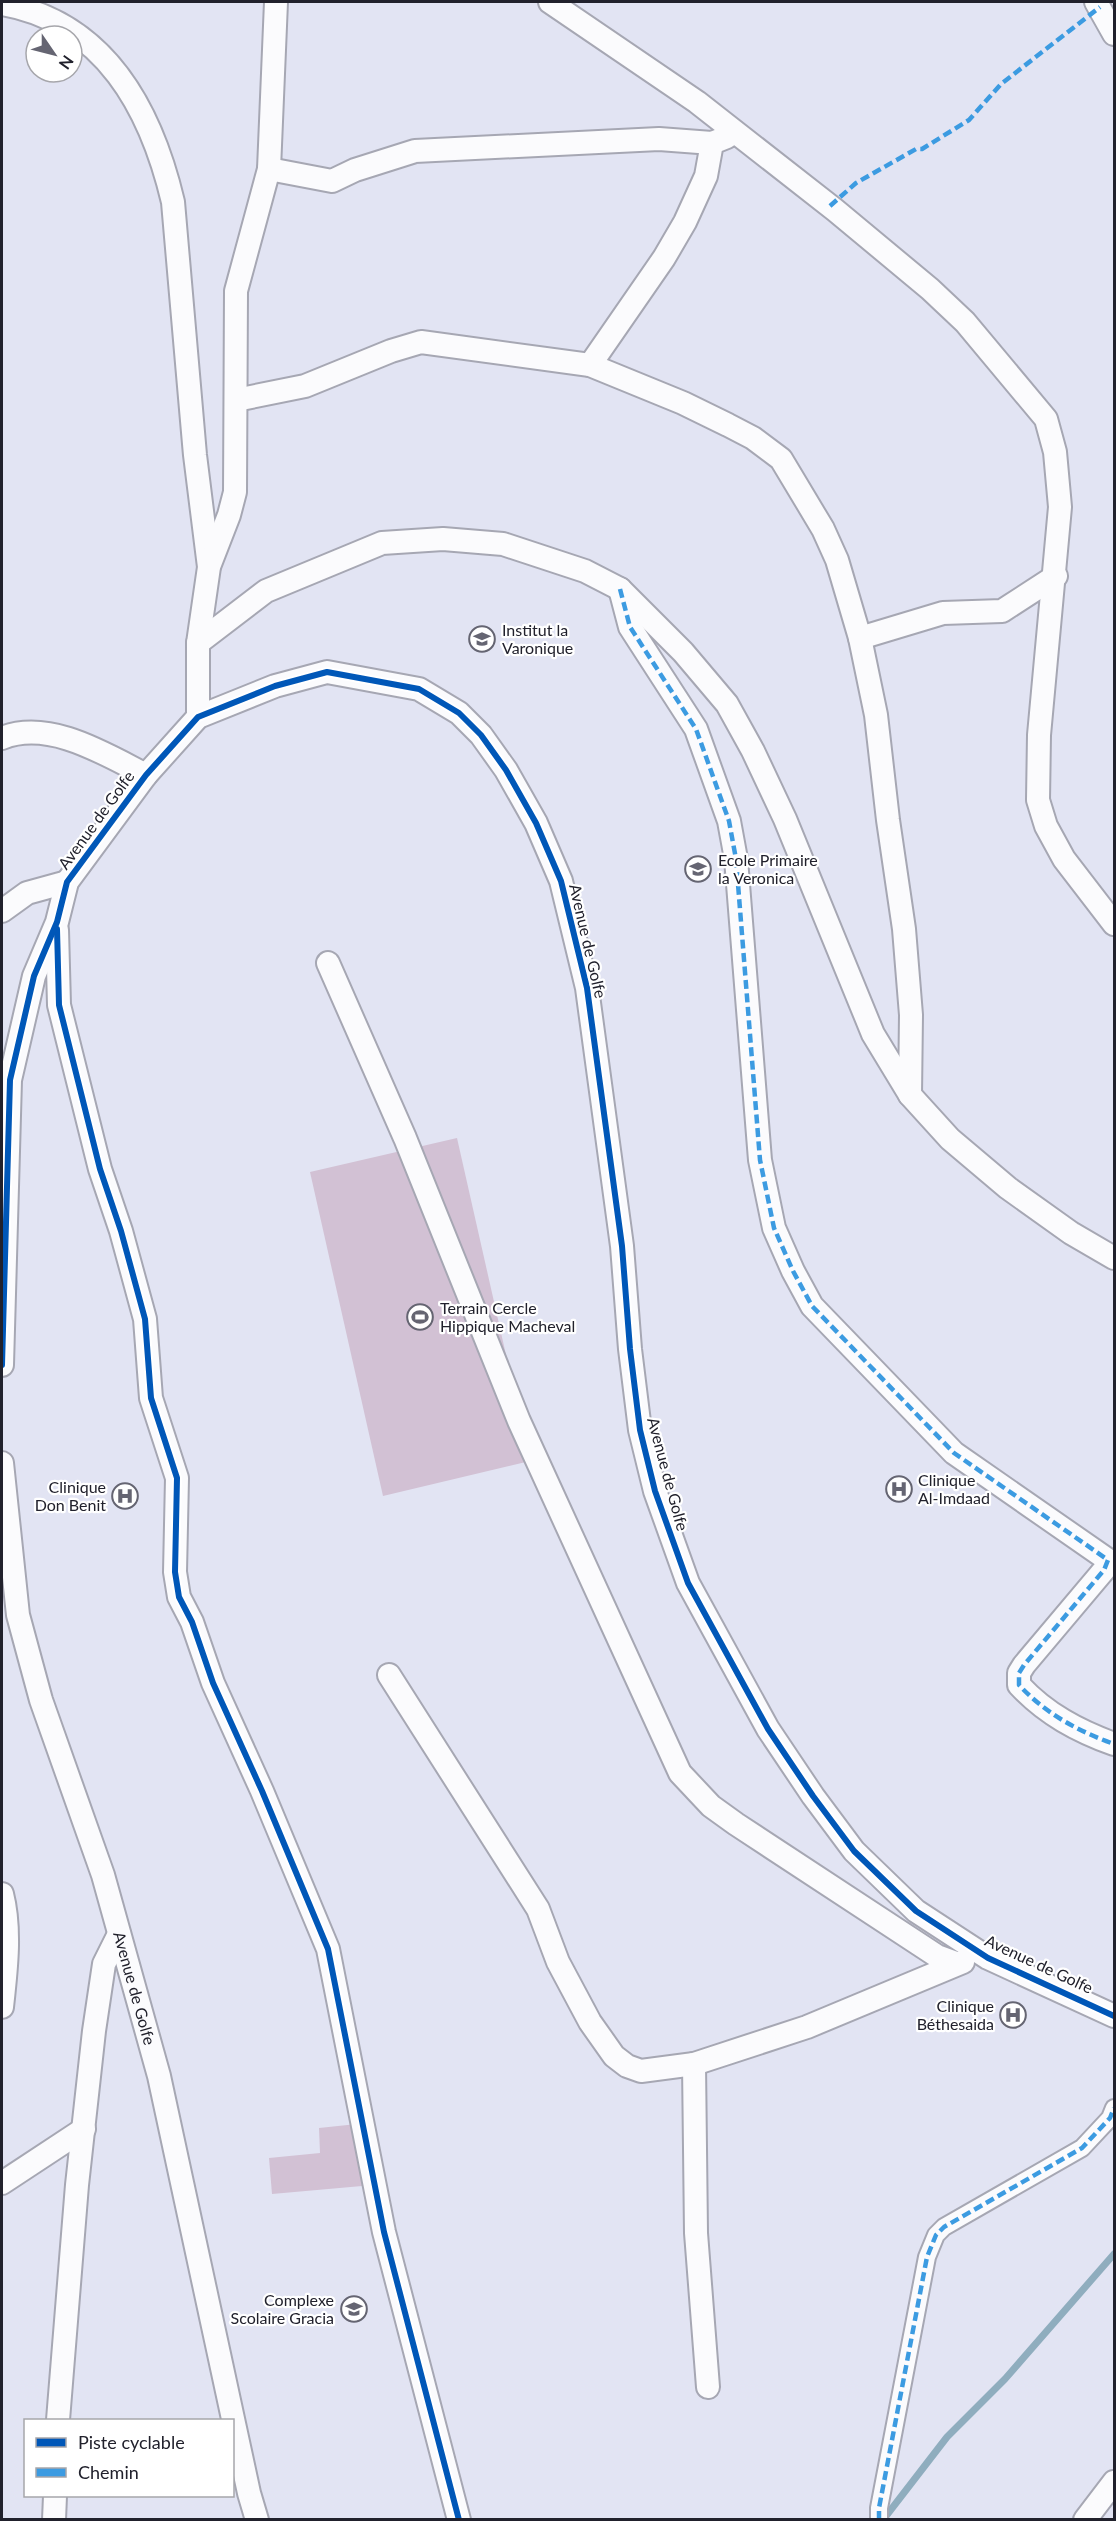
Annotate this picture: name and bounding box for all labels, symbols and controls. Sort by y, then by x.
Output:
north arrow [24,24,84,84]
text: N [55,52,78,73]
place label: Institut la Varonique [502,620,573,657]
school or university icon: Institut la Varonique [467,624,497,654]
street label: Avenue de Golfe [54,767,138,873]
place label: Ecole Primaire la Veronica [718,850,818,887]
school or university icon: Ecole Primaire la Veronica [683,854,713,884]
street label: Avenue de Golfe [566,882,611,1000]
place label: Terrain Cercle Hippique Macheval [440,1298,575,1335]
sports icon: Terrain Cercle Hippique Macheval [405,1302,435,1332]
street label: Avenue de Golfe [644,1415,693,1533]
place label: Clinique Al-Imdaad [918,1470,990,1507]
hospital icon: Clinique Al-Imdaad [884,1474,914,1504]
place label: Clinique Don Benit [35,1477,106,1514]
hospital icon: Clinique Don Benit [110,1481,140,1511]
street label: Avenue de Golfe [110,1929,160,2047]
street label: Avenue de Golfe [982,1930,1096,1997]
place label: Clinique Béthesaida [917,1996,994,2033]
hospital icon: Clinique Béthesaida [998,2000,1028,2030]
place label: Complexe Scolaire Gracia [231,2290,334,2327]
school or university icon: Complexe Scolaire Gracia [339,2294,369,2324]
legend [24,2419,234,2497]
text: Piste cyclable [78,2431,185,2453]
text: Chemin [78,2461,139,2483]

